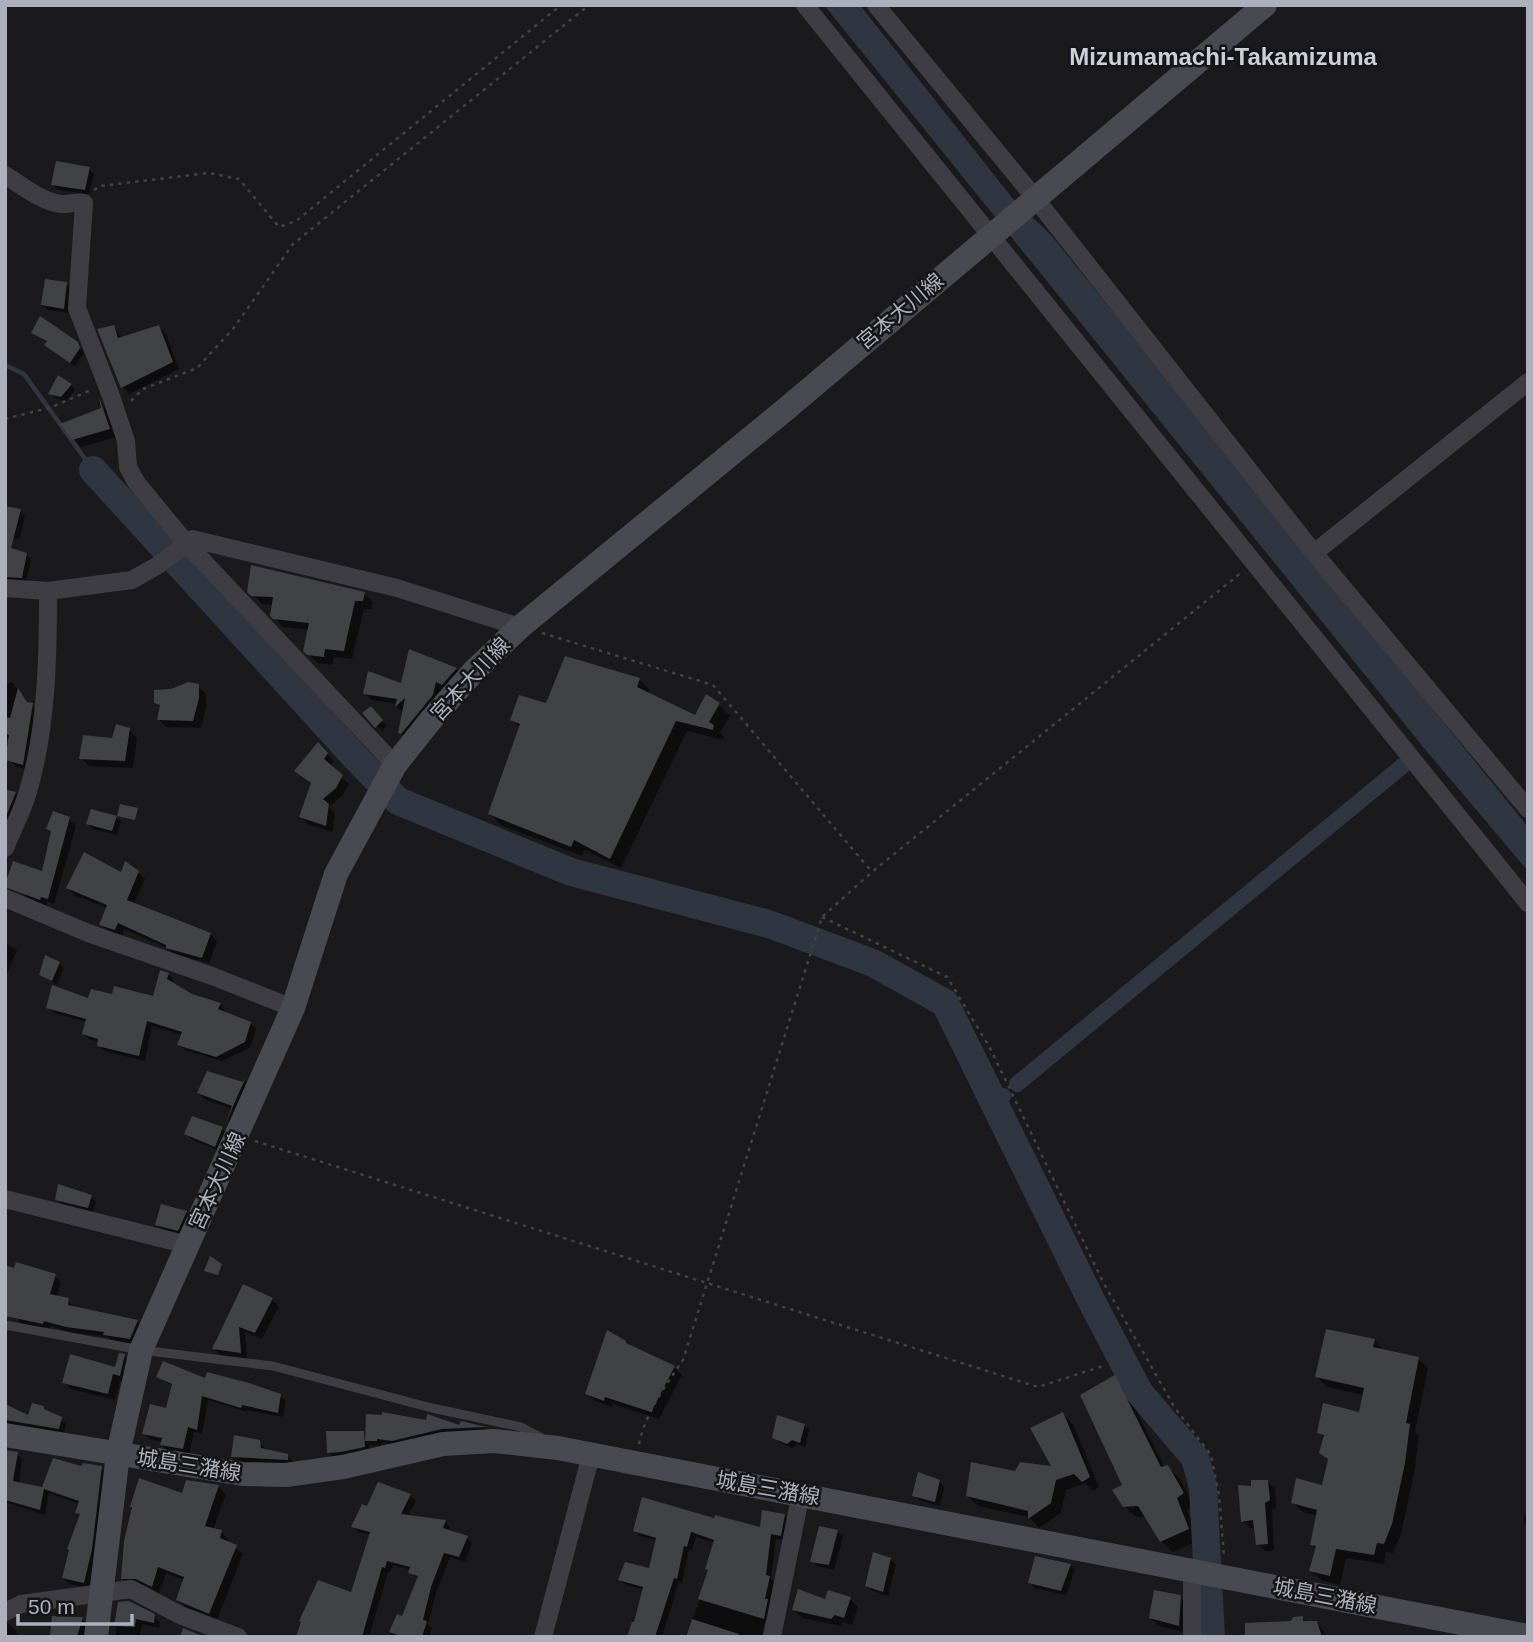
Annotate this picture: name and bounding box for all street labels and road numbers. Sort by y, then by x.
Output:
street label: 宮本大川線 [852,268,948,354]
street label: 宮本大川線 [426,633,514,725]
street label: 宮本大川線 [184,1129,250,1233]
street label: 城島三潴線 [135,1445,243,1485]
street label: 城島三潴線 [714,1468,822,1508]
street label: 城島三潴線 [1271,1575,1379,1617]

